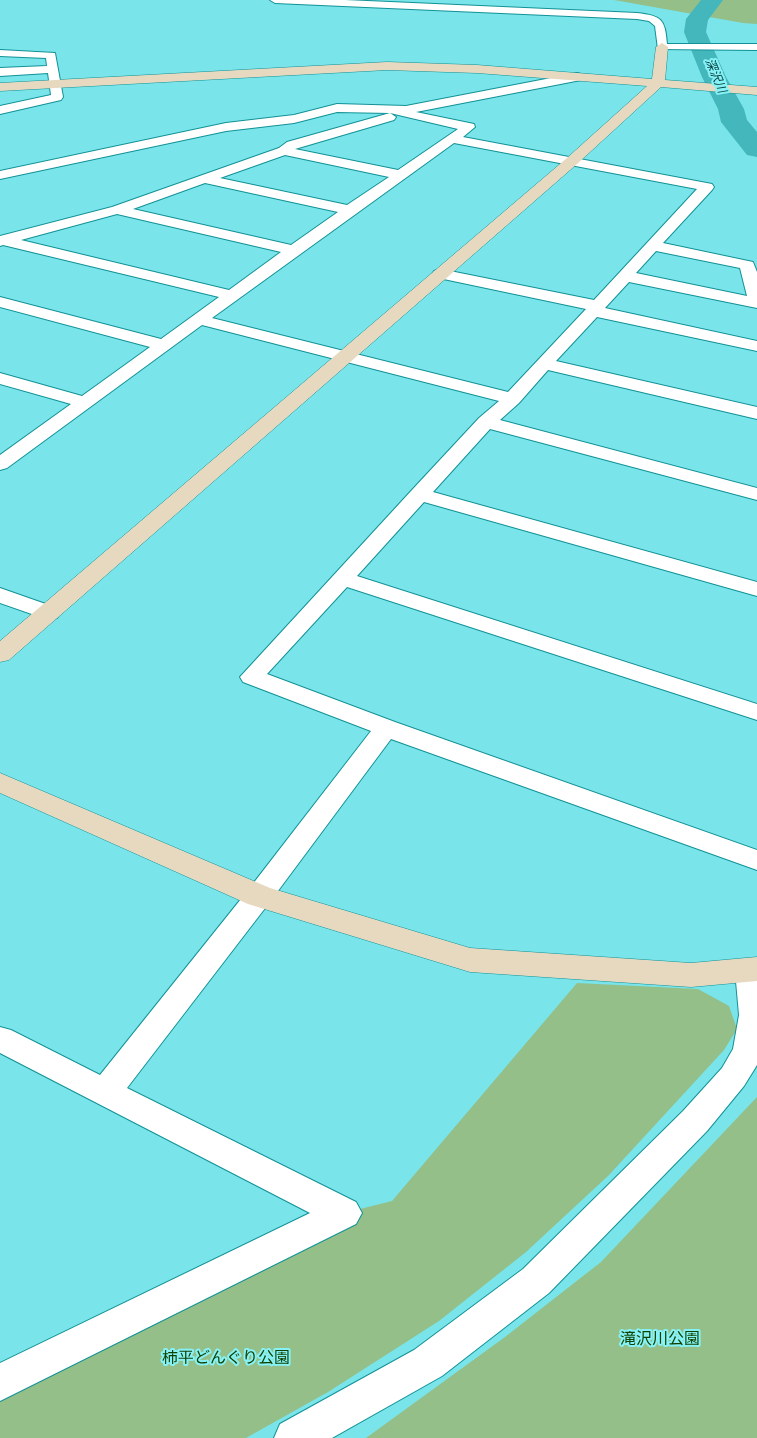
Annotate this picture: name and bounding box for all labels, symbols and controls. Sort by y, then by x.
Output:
water label: 深沢川 [701,57,729,95]
park label: 滝沢川公園 [620,1330,700,1350]
park label: 柿平どんぐり公園 [162,1349,290,1369]

